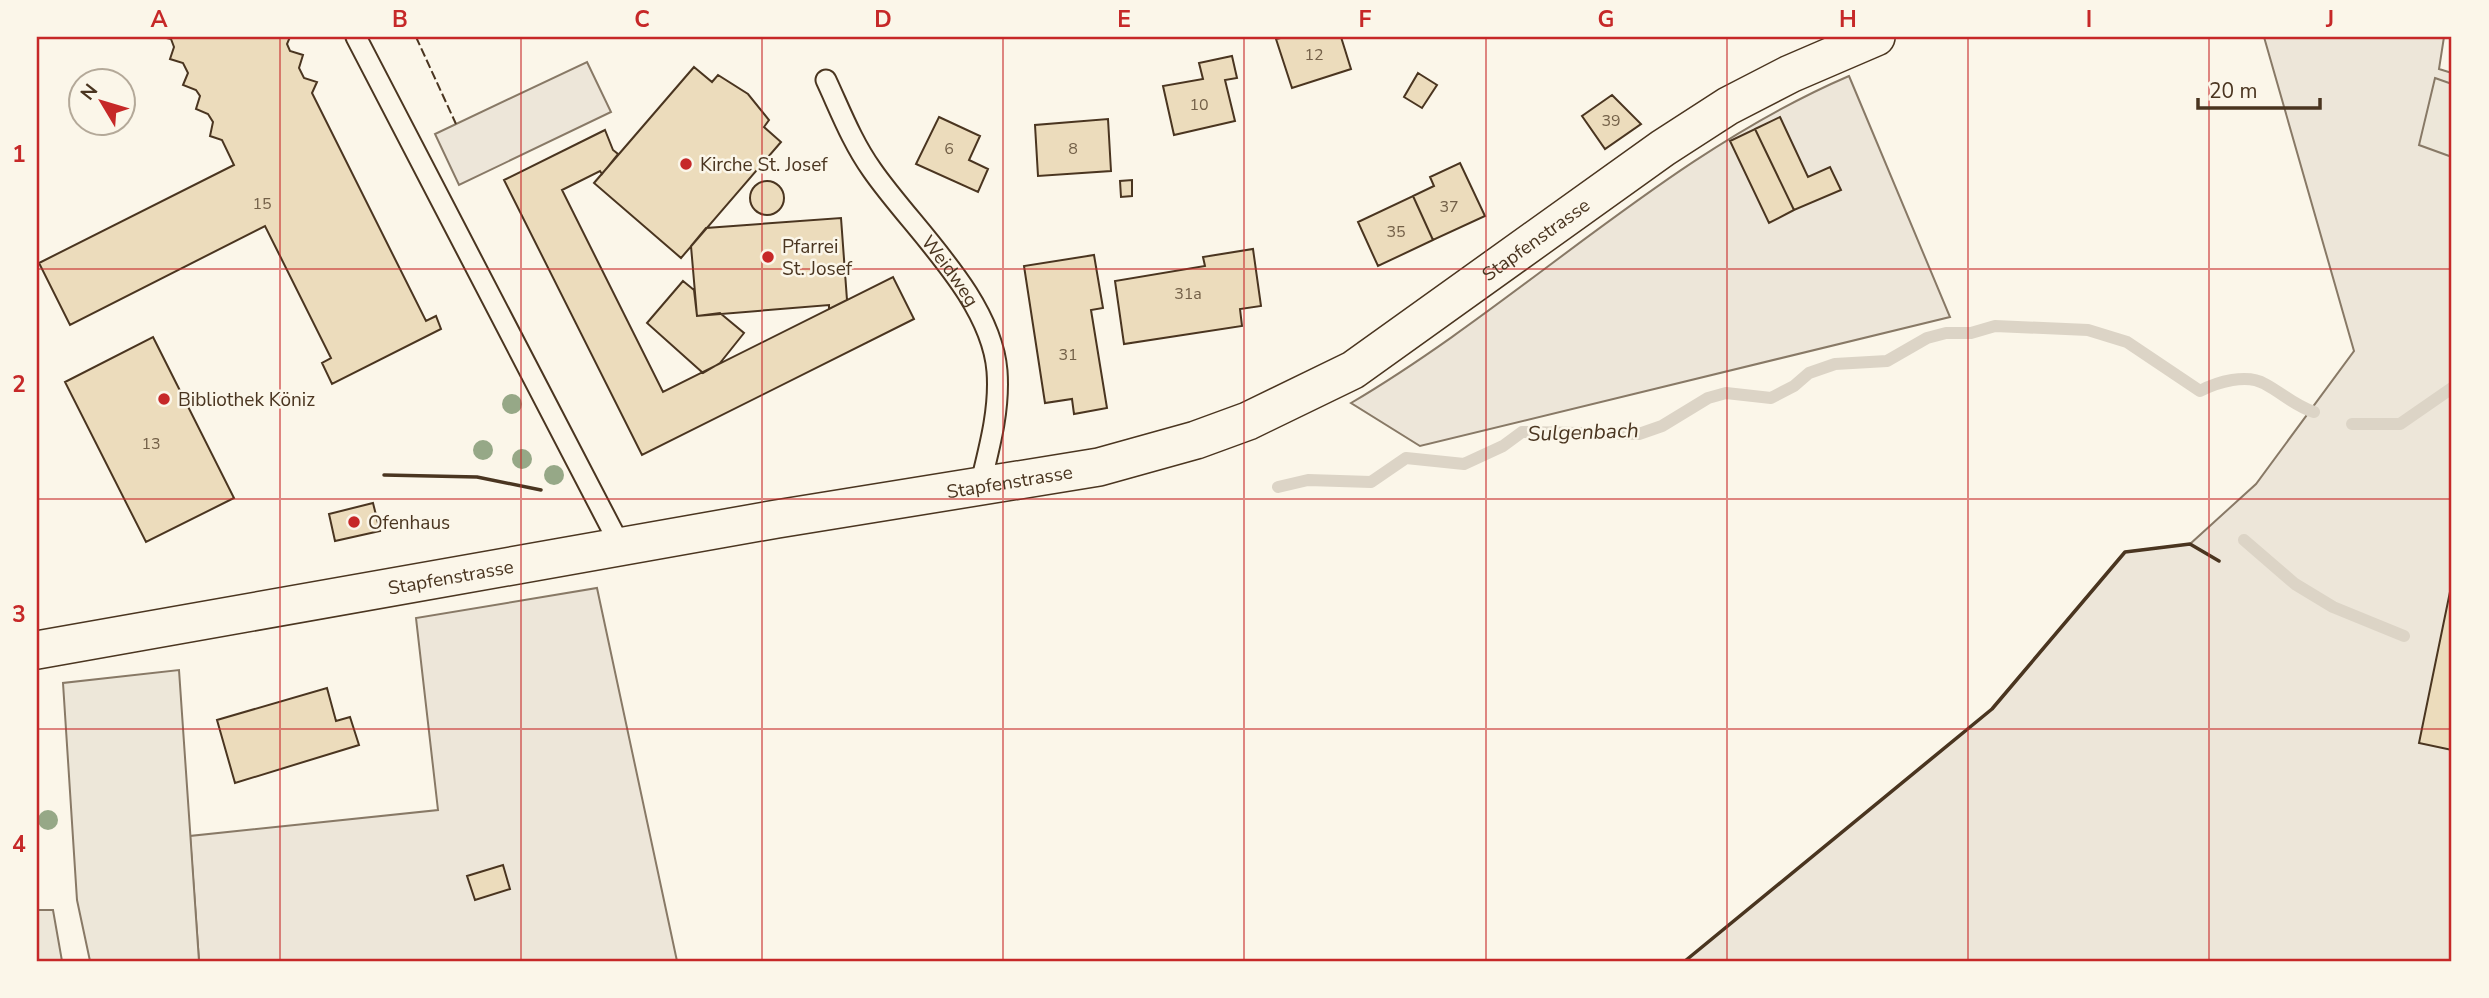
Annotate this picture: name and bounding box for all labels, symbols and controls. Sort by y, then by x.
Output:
text: A [150,4,168,35]
text: B [392,4,408,35]
text: C [634,4,650,35]
text: D [874,4,892,35]
text: E [1117,4,1131,35]
text: F [1359,4,1372,35]
text: G [1598,4,1614,35]
text: H [1839,4,1857,35]
text: I [2086,4,2092,35]
text: J [2325,4,2334,35]
house number: 12 [1304,44,1324,66]
north arrow [66,66,136,136]
scale bar [2198,66,2321,110]
text: 20 m [2209,77,2258,105]
text: N [75,79,104,106]
house number: 10 [1189,94,1209,116]
house number: 39 [1601,110,1621,132]
house number: 6 [944,138,954,160]
house number: 8 [1068,138,1078,160]
text: 1 [12,139,26,170]
place label: Kirche St. Josef [700,152,828,178]
marker: Kirche St. Josef [678,156,694,172]
street label: Stapfenstrasse [1477,192,1595,288]
house number: 15 [252,193,272,215]
house number: 37 [1439,196,1459,218]
house number: 35 [1386,221,1406,243]
street label: Weidweg [915,230,984,312]
place label: Pfarrei St. Josef [782,234,853,282]
marker: Pfarrei St. Josef [760,249,776,265]
house number: 31a [1174,283,1202,305]
house number: 31 [1058,344,1078,366]
text: 2 [12,369,26,400]
place label: Bibliothek Köniz [178,387,315,413]
marker: Bibliothek Köniz [156,391,172,407]
water label: Sulgenbach [1527,416,1639,448]
house number: 13 [141,433,161,455]
street label: Stapfenstrasse [945,459,1075,505]
place label: Ofenhaus [368,510,450,536]
marker: Ofenhaus [346,514,362,530]
street label: Stapfenstrasse [386,554,516,602]
text: 3 [12,599,26,630]
text: 4 [12,829,26,860]

